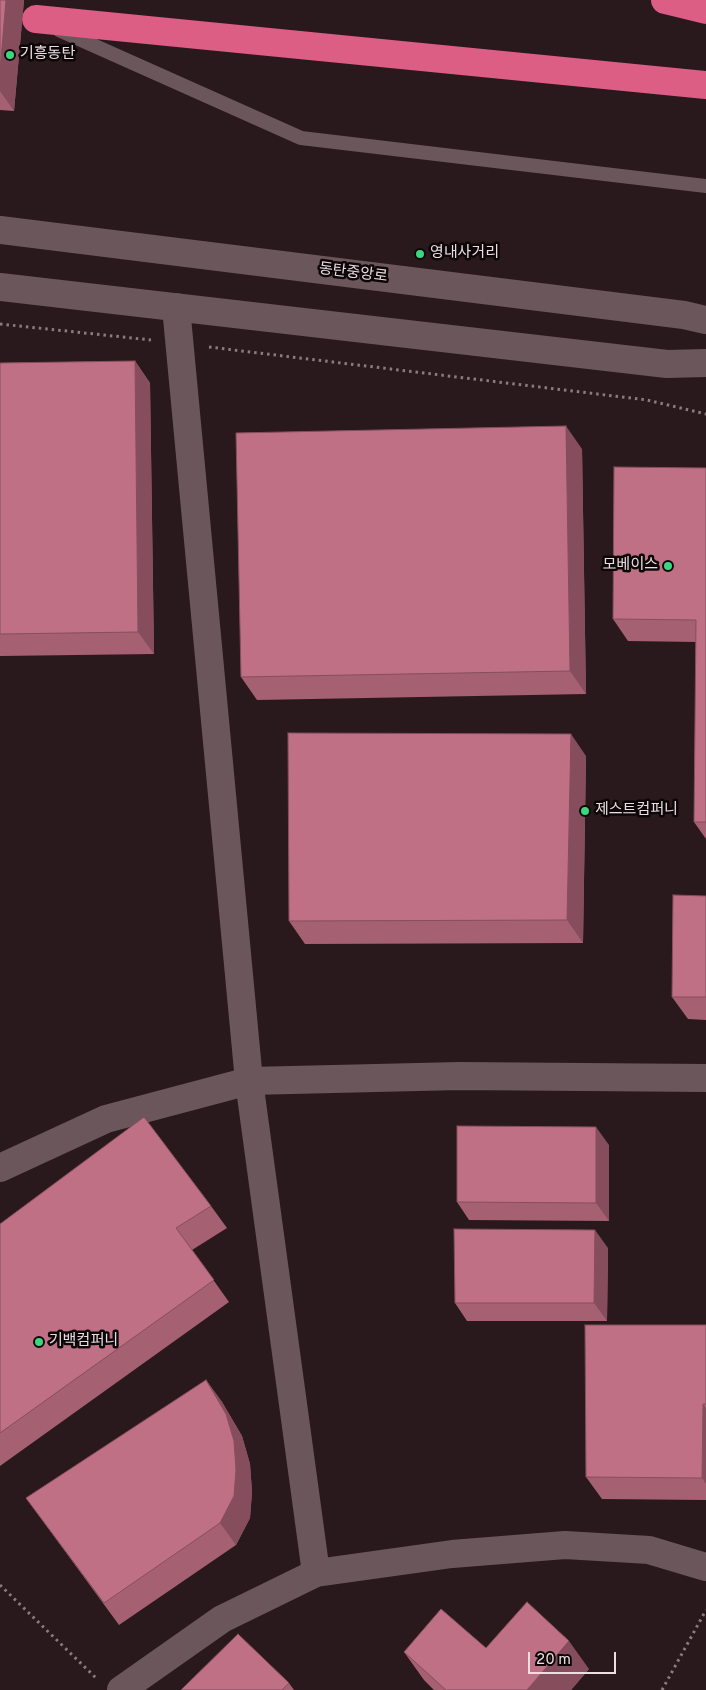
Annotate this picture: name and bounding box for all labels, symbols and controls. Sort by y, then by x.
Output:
place label: 기흥동탄 [20,46,75,64]
marker: 기흥동탄 [4,49,16,61]
place label: 영내사거리 [430,245,499,263]
marker: 영내사거리 [414,248,426,260]
street label: 동탄중앙로 [318,261,388,287]
place label: 모베이스 [603,557,658,575]
marker: 모베이스 [662,560,674,572]
place label: 제스트컴퍼니 [595,802,678,820]
marker: 제스트컴퍼니 [579,805,591,817]
place label: 기백컴퍼니 [49,1333,118,1351]
marker: 기백컴퍼니 [33,1336,45,1348]
scale bar [531,1642,618,1674]
text: 20 m [536,1651,571,1670]

